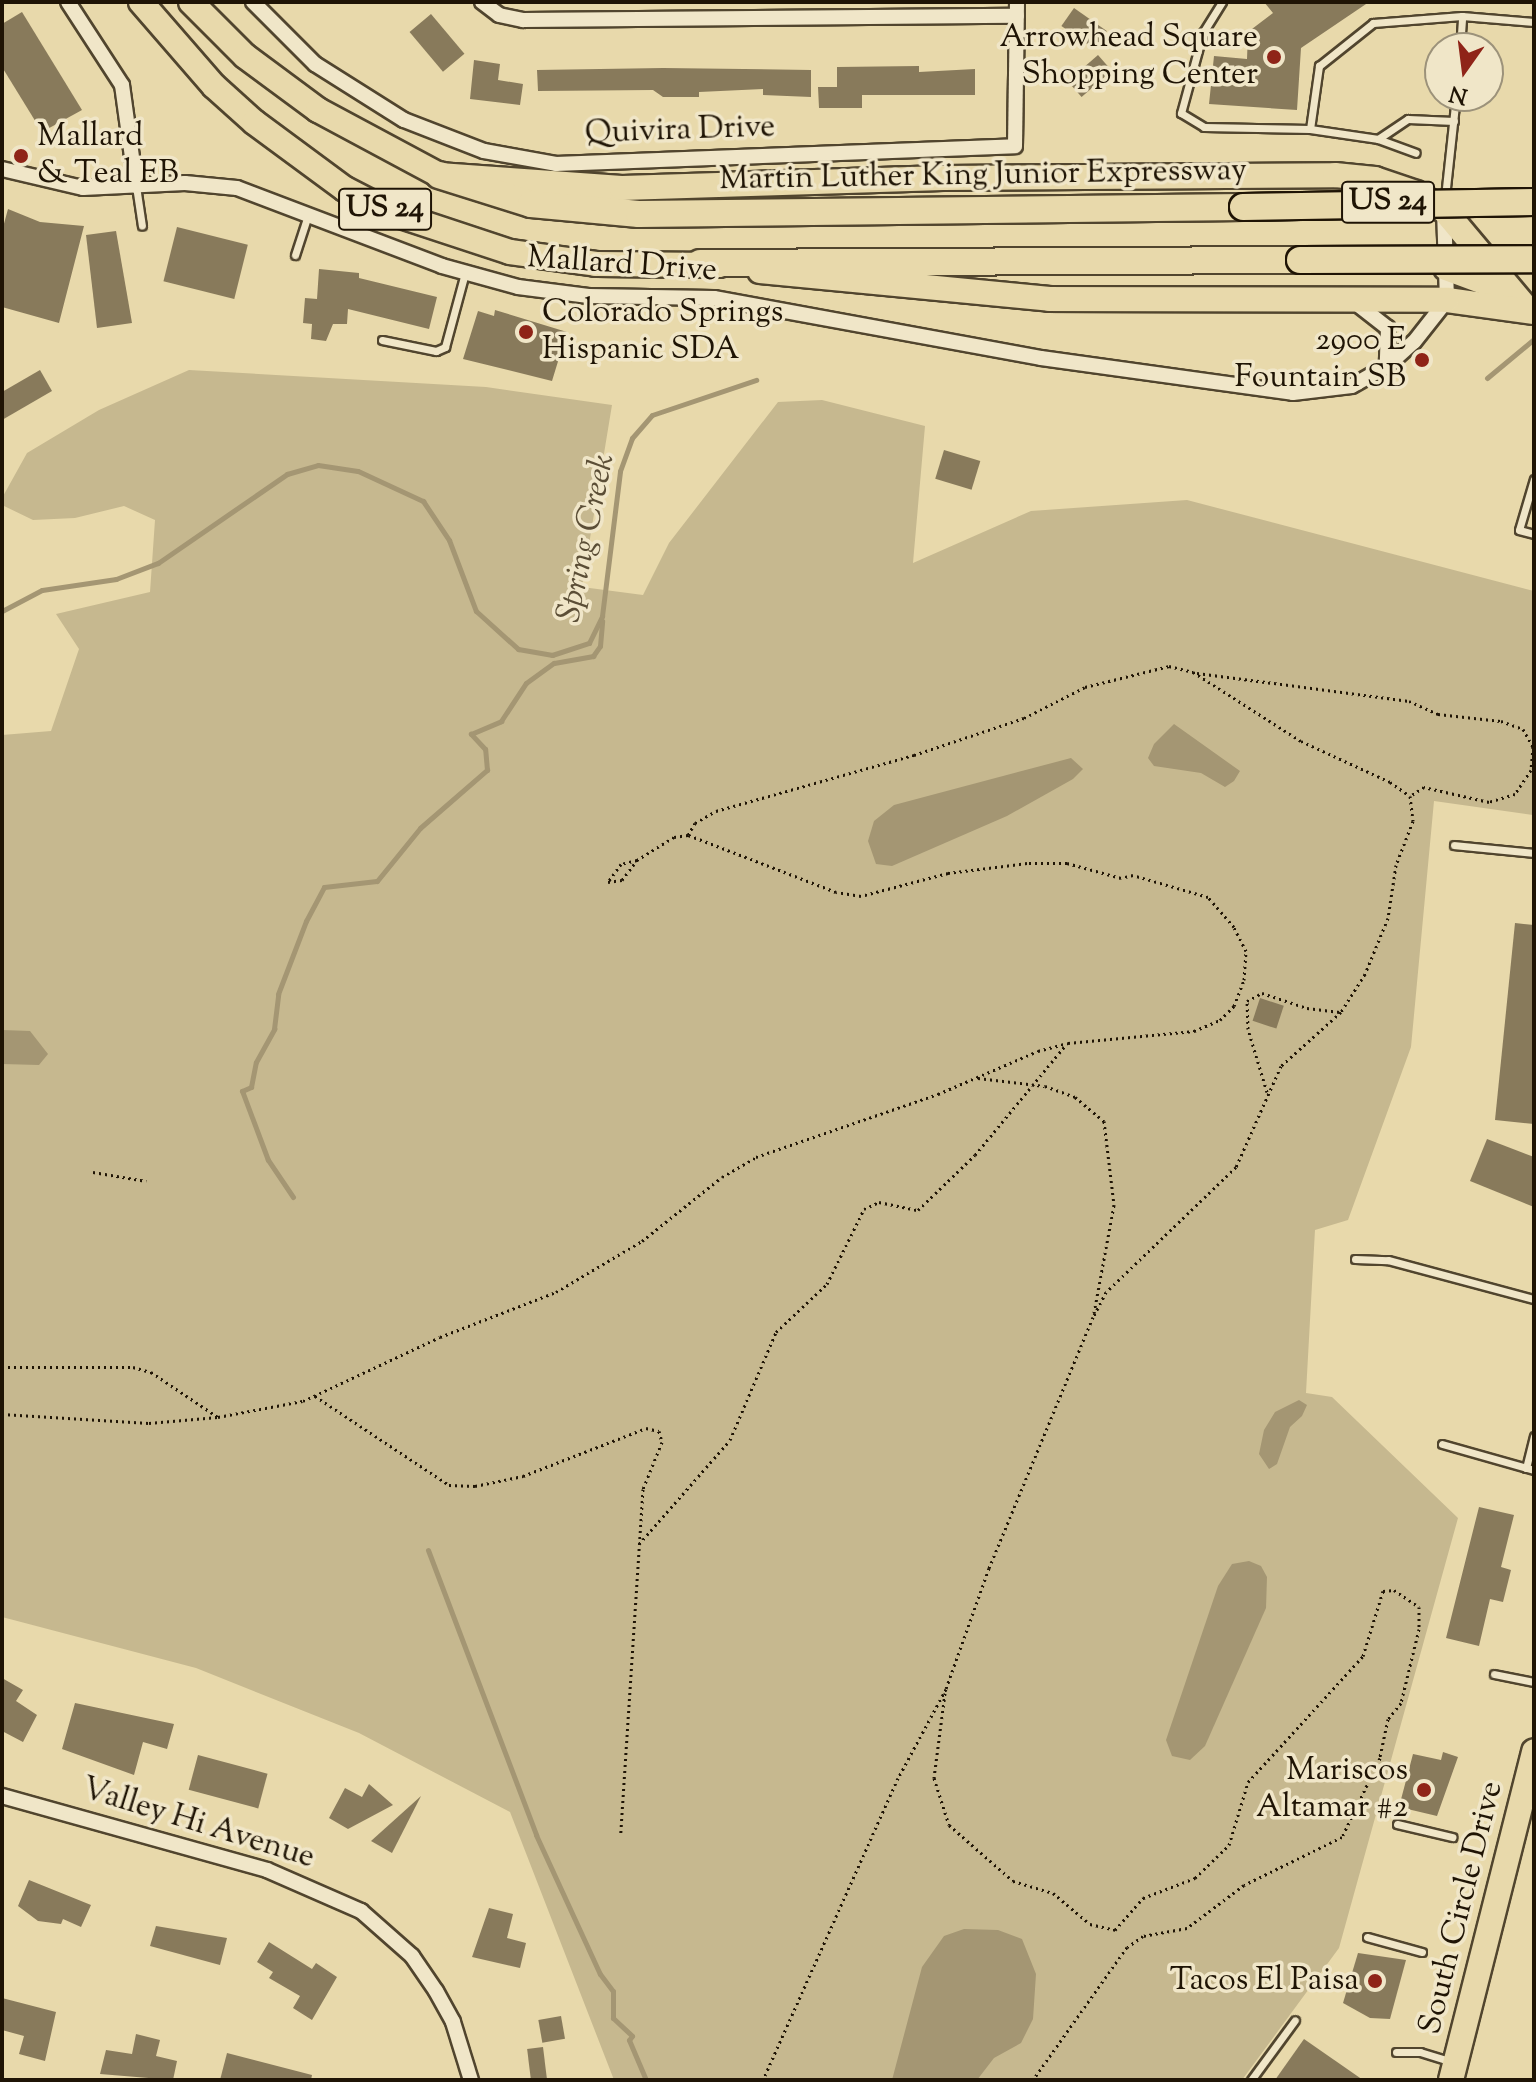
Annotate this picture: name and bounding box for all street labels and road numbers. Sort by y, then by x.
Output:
street label: Quivira Drive [584,108,776,154]
street label: Martin Luther King Junior Expressway [719,152,1247,200]
road number: US 24 [1340,176,1436,228]
road number: US 24 [337,183,433,235]
street label: Mallard Drive [526,239,718,291]
street label: Valley Hi Avenue [77,1770,319,1878]
street label: South Circle Drive [1412,1777,1512,2039]

